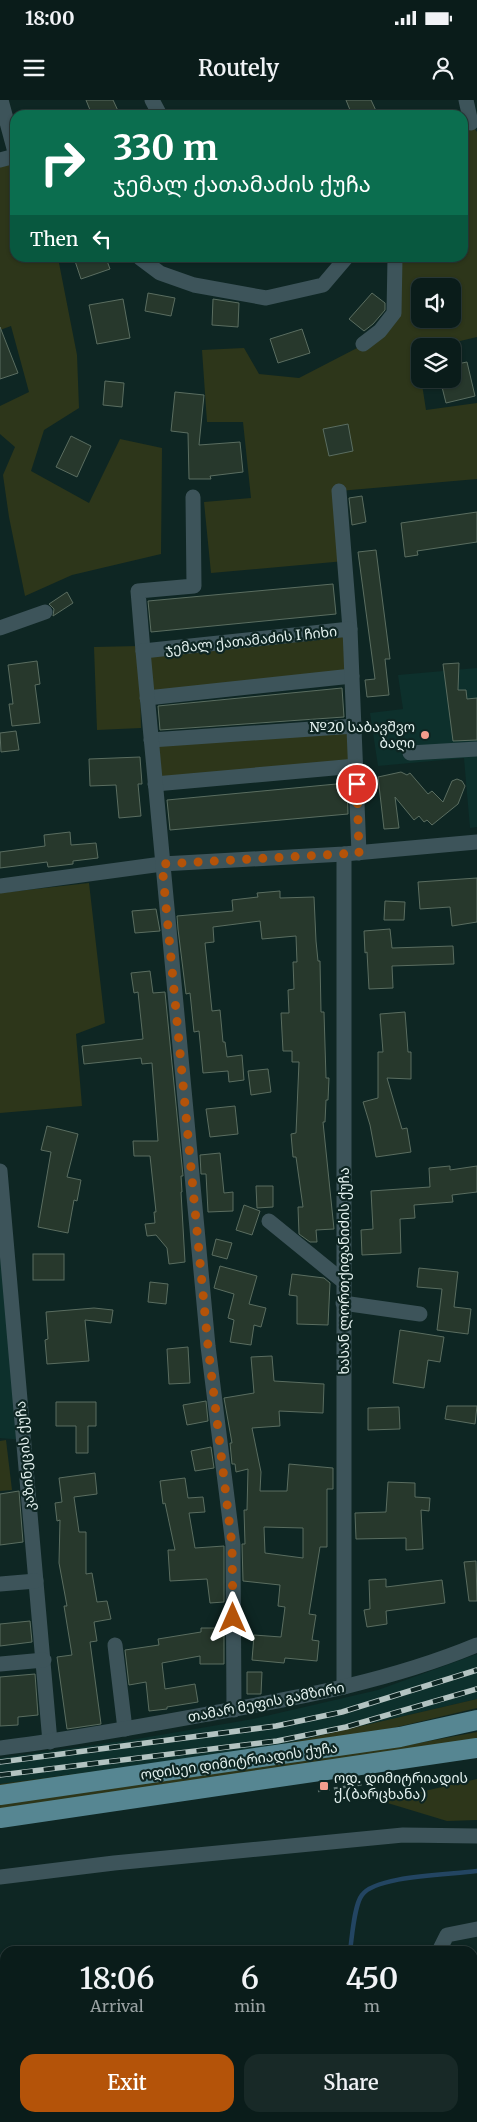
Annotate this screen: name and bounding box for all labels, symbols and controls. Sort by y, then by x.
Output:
text: 18:00 [25,6,75,30]
icon: menu [20,54,48,82]
text: Routely [198,54,279,82]
icon: person [429,54,457,82]
text: 330 m [113,126,218,170]
icon: right [30,130,95,195]
text: ჯემალ ქათამაძის ქუჩა [113,170,371,198]
icon: left [88,225,116,253]
text: Then [30,227,78,251]
map controls [411,278,461,388]
button: sound [411,278,461,328]
button: layers [411,338,461,388]
street label: ჯემალ ქათამაძის I ჩიხი [164,622,338,658]
place label: №20 საბავშვო ბაღი [309,718,415,752]
marker: №20 საბავშვო ბაღი [419,729,431,741]
pin [336,763,378,805]
icon: arrive [343,770,371,798]
street label: ხასან ლორთქიფანიძის ქუჩა [335,1167,353,1375]
street label: კაზინეცის ქუჩა [11,1400,39,1512]
position arrow [206,1591,258,1643]
street label: თამარ მეფის გამზირი [186,1678,346,1726]
street label: ოდისეი დიმიტრიადის ქუჩა [139,1738,339,1784]
place label: ოდ. დიმიტრიადის ქ.(ბარცხანა) [334,1769,468,1803]
marker: ოდ. დიმიტრიადის ქ.(ბარცხანა) [318,1780,330,1792]
text: 18:06 [80,1959,155,1997]
text: 6 [241,1959,259,1997]
text: 450 [345,1959,398,1997]
text: Arrival [90,1996,144,2016]
text: min [234,1996,266,2016]
text: m [364,1996,380,2016]
button: Exit [20,2054,234,2112]
button: Share [244,2054,458,2112]

